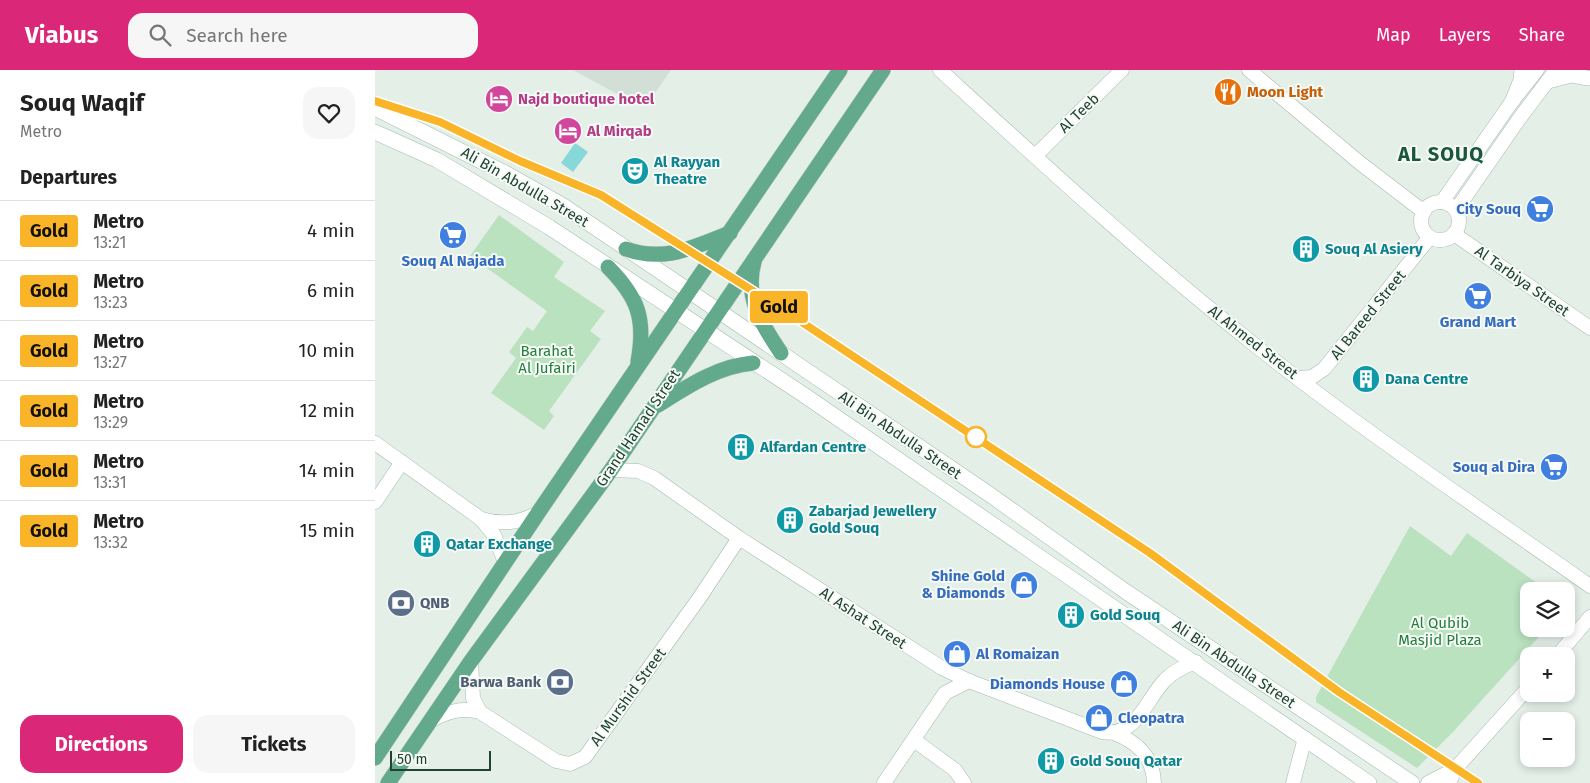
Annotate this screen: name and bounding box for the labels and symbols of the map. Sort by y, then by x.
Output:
restaurant icon: Moon Light [1213,77,1243,107]
place label: Moon Light [1247,83,1323,101]
hotel icon: Najd boutique hotel [484,84,514,114]
street label: Al Teeb [1055,89,1103,137]
place label: Najd boutique hotel [518,90,655,108]
hotel icon: Al Mirqab [553,116,583,146]
place label: Al Mirqab [586,122,652,140]
district label: AL SOUQ [1397,142,1484,166]
street label: Ali Bin Abdulla Street [458,143,592,231]
place label: Al Rayyan Theatre [653,153,720,188]
theatre icon: Al Rayyan Theatre [620,156,650,186]
supermarket icon: City Souq [1525,194,1555,224]
place label: City Souq [1456,200,1521,218]
supermarket icon: Souq Al Najada [438,220,468,250]
building icon: Souq Al Asiery [1291,234,1321,264]
place label: Souq Al Asiery [1325,240,1423,258]
street label: Al Tarbiya Street [1471,242,1573,321]
place label: Souq Al Najada [401,252,505,270]
street label: Al Bareed Street [1327,266,1410,363]
supermarket icon: Grand Mart [1463,281,1493,311]
line badge: Gold [744,291,814,323]
street label: Al Ahmed Street [1205,301,1302,383]
place label: Grand Mart [1440,313,1516,331]
park label: Barahat Al Jufairi [518,342,576,377]
building icon: Dana Centre [1351,364,1381,394]
street label: Grand Hamad Street [592,365,684,490]
place label: Dana Centre [1385,370,1468,388]
street label: Ali Bin Abdulla Street [835,387,965,483]
unlabelled marker [965,426,987,448]
building icon: Alfardan Centre [726,432,756,462]
place label: Alfardan Centre [759,438,866,456]
supermarket icon: Souq al Dira [1539,452,1569,482]
place label: Souq al Dira [1453,458,1535,476]
place label: Zabarjad Jewellery Gold Souq [809,502,937,537]
building icon: Zabarjad Jewellery Gold Souq [775,505,805,535]
building icon: Qatar Exchange [412,529,442,559]
place label: Qatar Exchange [446,535,552,553]
place label: Shine Gold & Diamonds [921,567,1005,602]
shop icon: Shine Gold & Diamonds [1009,570,1039,600]
street label: Al Ashat Street [816,583,910,653]
bank icon: QNB [386,588,416,618]
place label: QNB [420,594,450,612]
building icon: Gold Souq [1056,600,1086,630]
place label: Gold Souq [1090,606,1160,624]
park label: Al Qubib Masjid Plaza [1398,614,1482,649]
street label: Ali Bin Abdulla Street [1169,616,1299,712]
shop icon: Al Romaizan [942,639,972,669]
street label: Al Murshid Street [586,644,670,749]
place label: Al Romaizan [975,645,1059,663]
bank icon: Barwa Bank [545,667,575,697]
shop icon: Diamonds House [1109,669,1139,699]
place label: Barwa Bank [460,673,542,691]
place label: Diamonds House [990,675,1105,693]
shop icon: Cleopatra [1084,703,1114,733]
place label: Cleopatra [1118,709,1184,727]
building icon: Gold Souq Qatar [1036,746,1066,776]
scale bar [390,748,491,771]
place label: Gold Souq Qatar [1070,752,1183,770]

